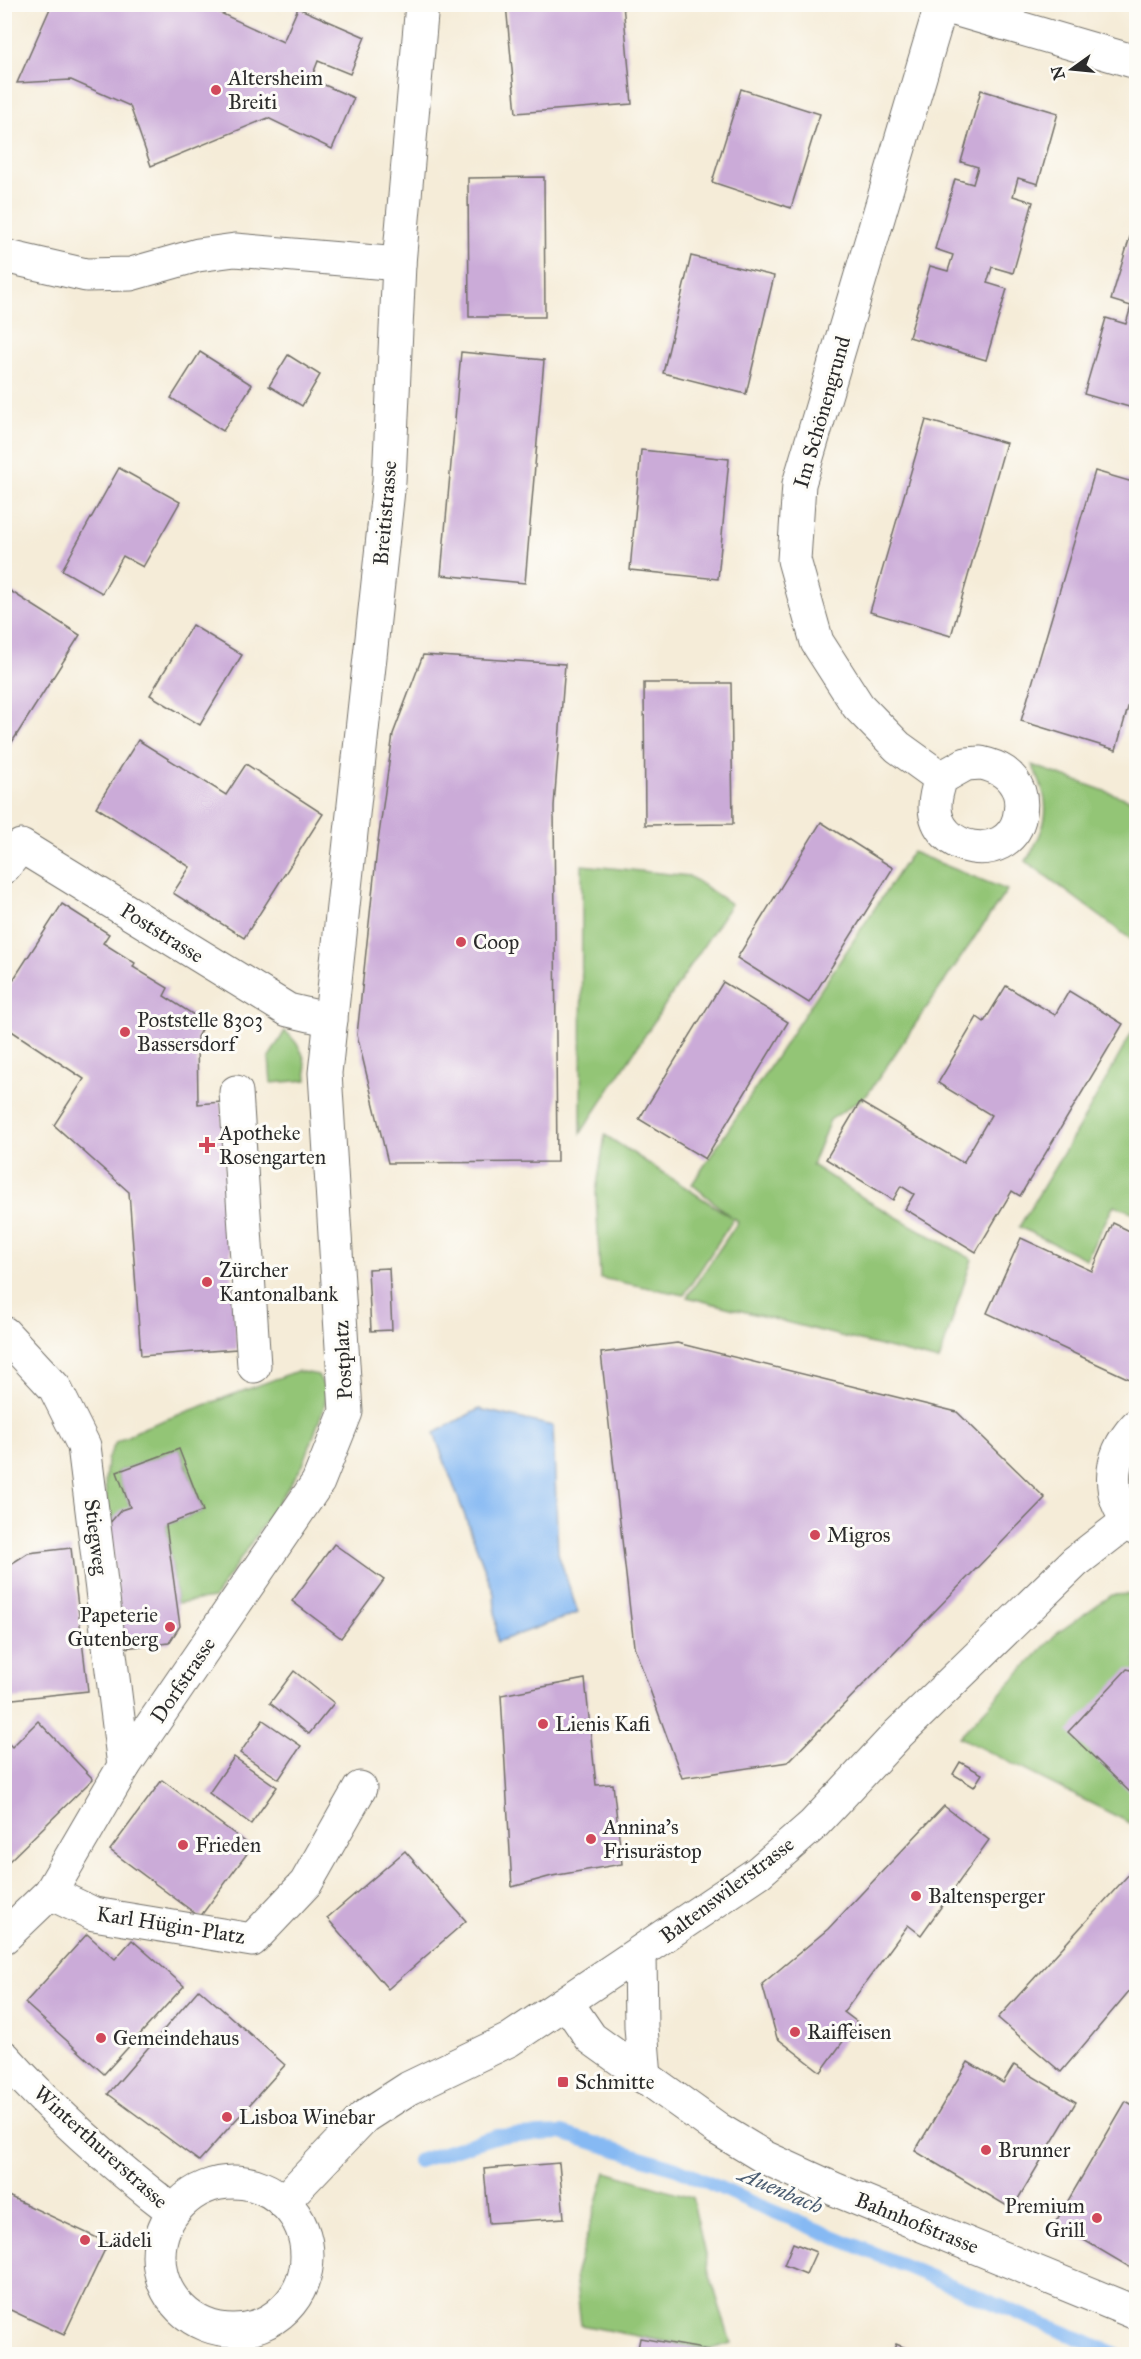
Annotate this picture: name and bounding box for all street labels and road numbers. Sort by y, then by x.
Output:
street label: Im Schönengrund [788,333,856,491]
street label: Breitistrasse [367,459,403,566]
street label: Poststrasse [116,897,209,969]
street label: Postplatz [328,1319,358,1400]
street label: Stiegweg [78,1498,114,1577]
street label: Dorfstrasse [145,1632,221,1728]
street label: Baltenswilerstrasse [655,1831,799,1949]
street label: Karl Hügin-Platz [95,1900,247,1950]
street label: Winterthurerstrasse [29,2080,174,2214]
street label: Bahnhofstrasse [851,2186,983,2260]

